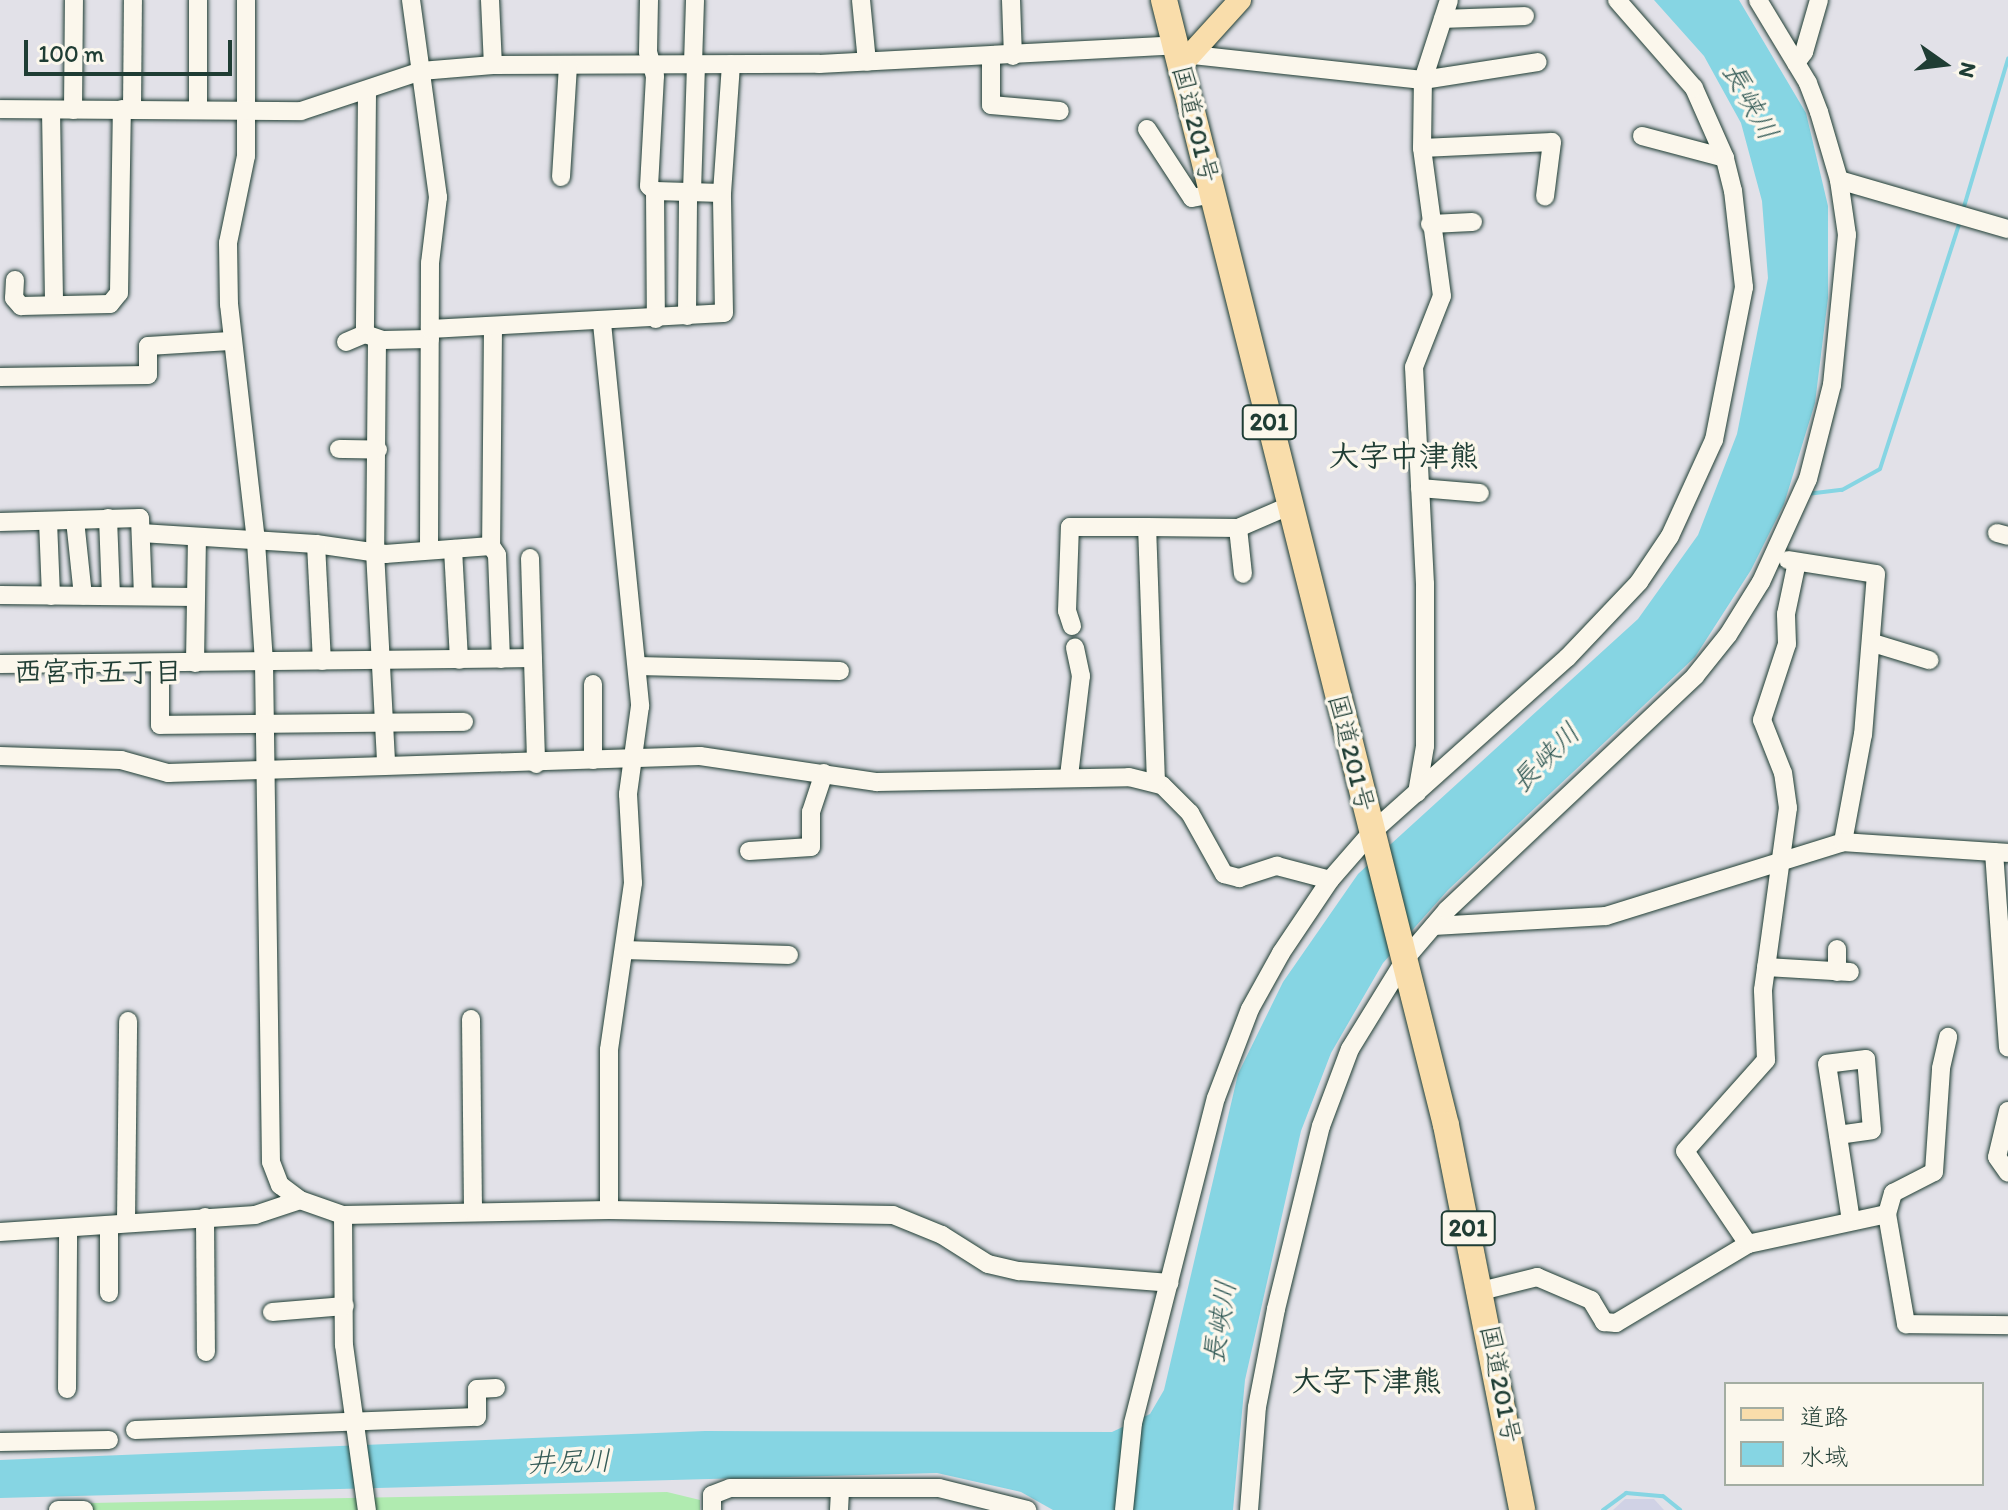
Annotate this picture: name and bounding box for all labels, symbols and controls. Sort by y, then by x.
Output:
scale bar [28,24,236,74]
north arrow [1904,24,1984,104]
text: 100 m [38,39,104,68]
water label: 長峡川 [1716,56,1786,146]
text: N [1953,59,1983,80]
street label: 国道201号 [1165,62,1225,186]
road number: 201 [1241,402,1297,442]
district label: 大字中津熊 [1329,438,1479,474]
district label: 西宮市五丁目 [14,654,182,688]
street label: 国道201号 [1321,691,1381,815]
water label: 長峡川 [1503,715,1587,799]
road number: 201 [1440,1208,1496,1248]
water label: 長峡川 [1196,1278,1242,1366]
street label: 国道201号 [1473,1322,1527,1446]
district label: 大字下津熊 [1292,1363,1442,1399]
legend [1724,1382,1984,1486]
text: 道路 [1800,1402,1848,1431]
text: 水域 [1800,1442,1848,1471]
water label: 井尻川 [526,1443,612,1479]

